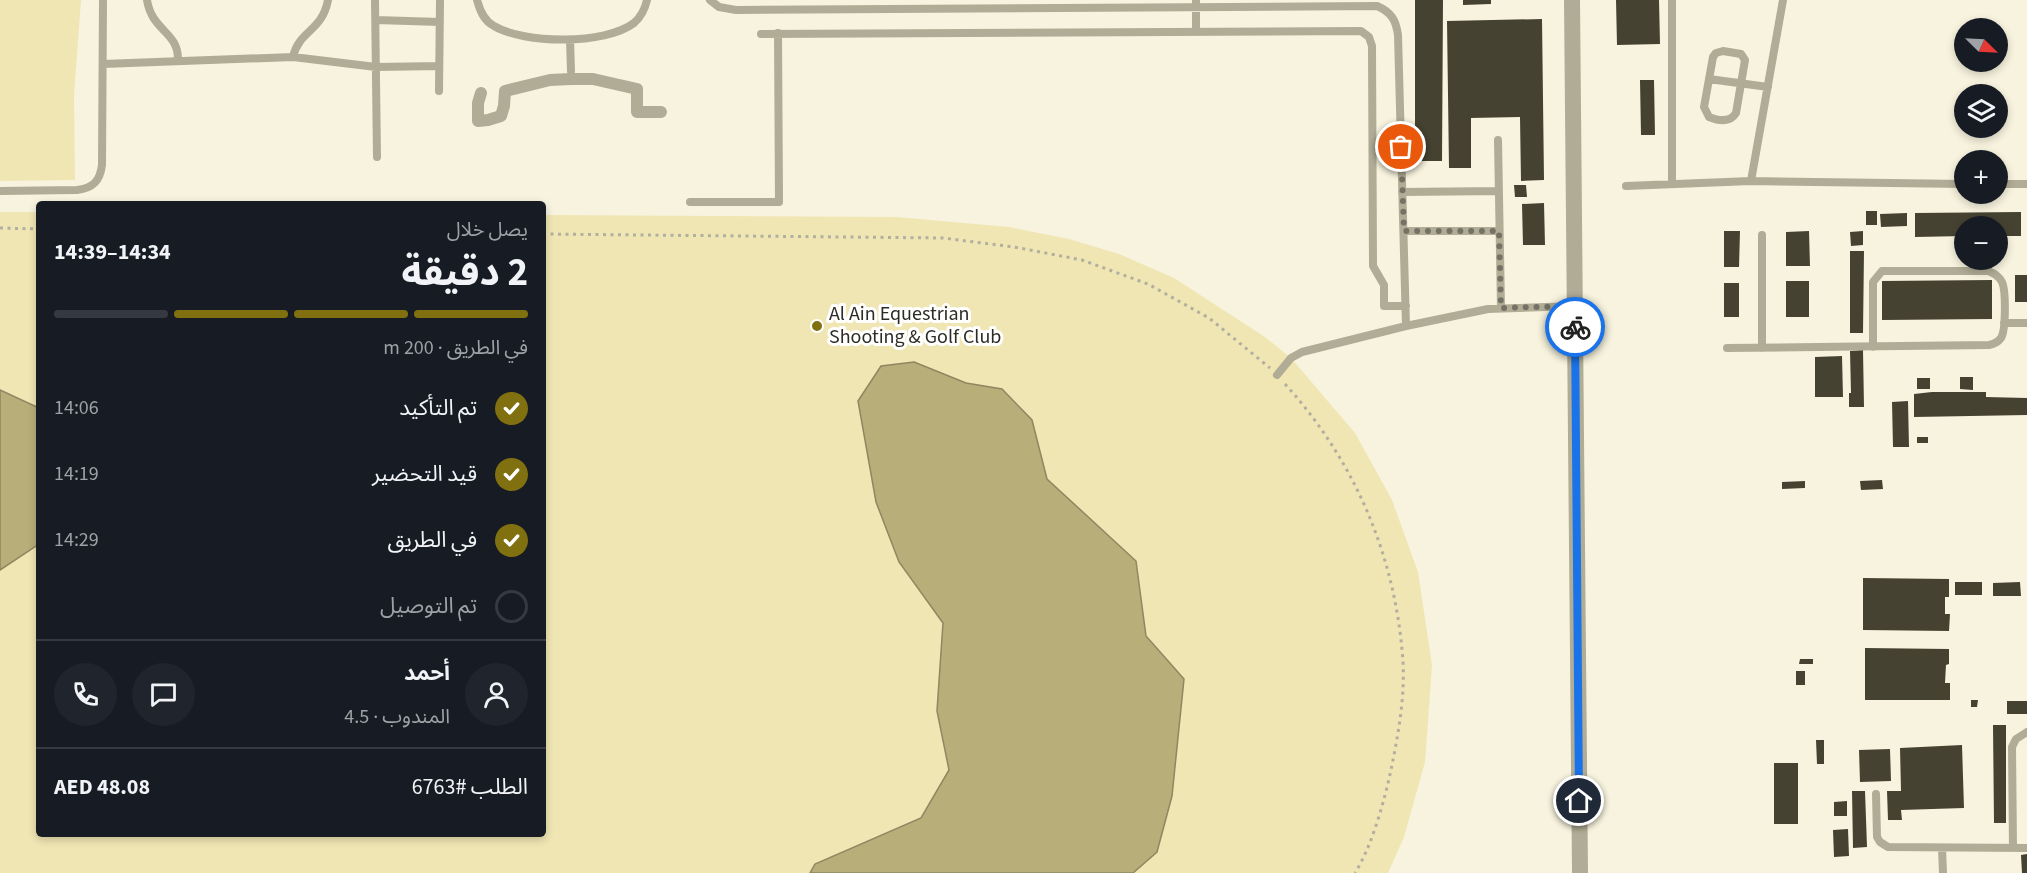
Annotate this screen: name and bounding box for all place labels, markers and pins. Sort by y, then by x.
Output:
pin [1375,121,1426,172]
place label: Al Ain Equestrian Shooting & Golf Club [829,300,1001,351]
marker: Al Ain Equestrian Shooting & Golf Club [810,319,824,333]
pin [1553,775,1604,826]

